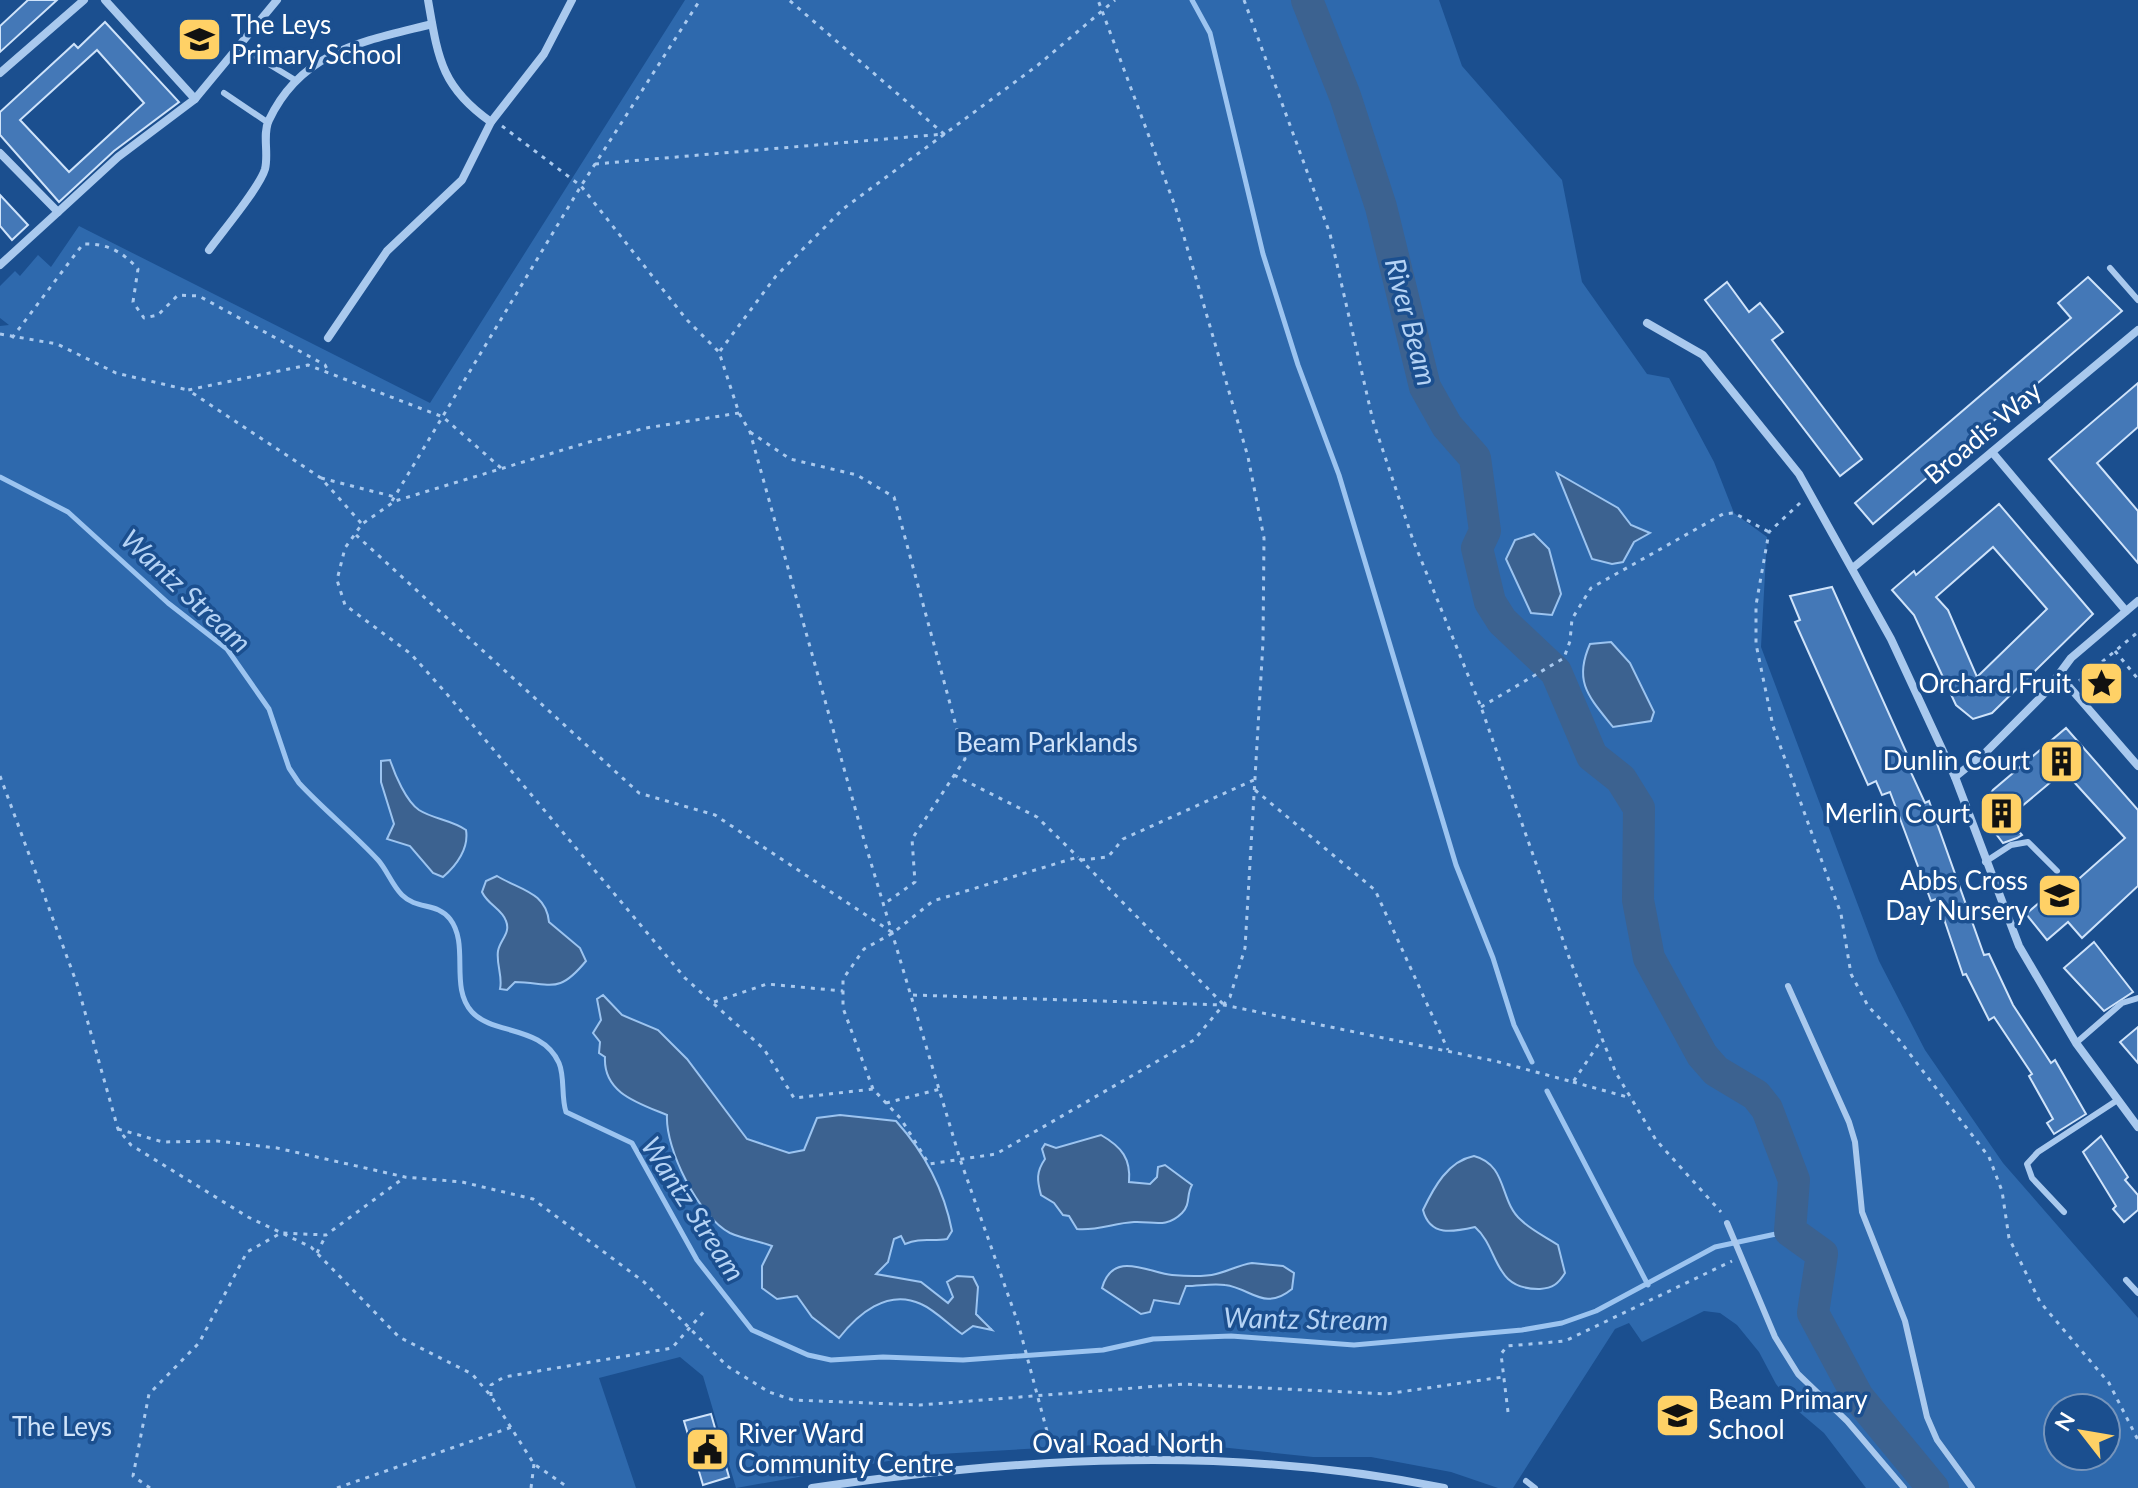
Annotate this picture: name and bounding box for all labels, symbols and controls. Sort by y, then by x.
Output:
place label: The Leys Primary School [231,8,402,70]
school or university icon: The Leys Primary School [176,16,224,64]
water label: River Beam [1379,254,1445,389]
street label: Broadis Way [1917,374,2048,490]
water label: Wantz Stream [115,522,259,659]
place icon: Orchard Fruit [2078,660,2126,708]
place label: Orchard Fruit [1918,667,2072,699]
park label: Beam Parklands [956,726,1138,758]
building icon: Dunlin Court [2037,737,2085,785]
place label: Dunlin Court [1883,744,2031,776]
building icon: Merlin Court [1977,790,2025,838]
place label: Merlin Court [1824,797,1971,829]
place label: Abbs Cross Day Nursery [1885,864,2029,926]
school or university icon: Abbs Cross Day Nursery [2035,872,2083,920]
water label: Wantz Stream [635,1130,753,1287]
water label: Wantz Stream [1223,1300,1389,1336]
place label: Beam Primary School [1708,1383,1868,1445]
school or university icon: Beam Primary School [1653,1391,1701,1439]
north arrow [2042,1392,2122,1472]
text: N [2048,1407,2080,1436]
park label: The Leys [12,1410,112,1442]
place label: River Ward Community Centre [738,1417,954,1479]
public building icon: River Ward Community Centre [683,1425,731,1473]
street label: Oval Road North [1032,1427,1224,1459]

